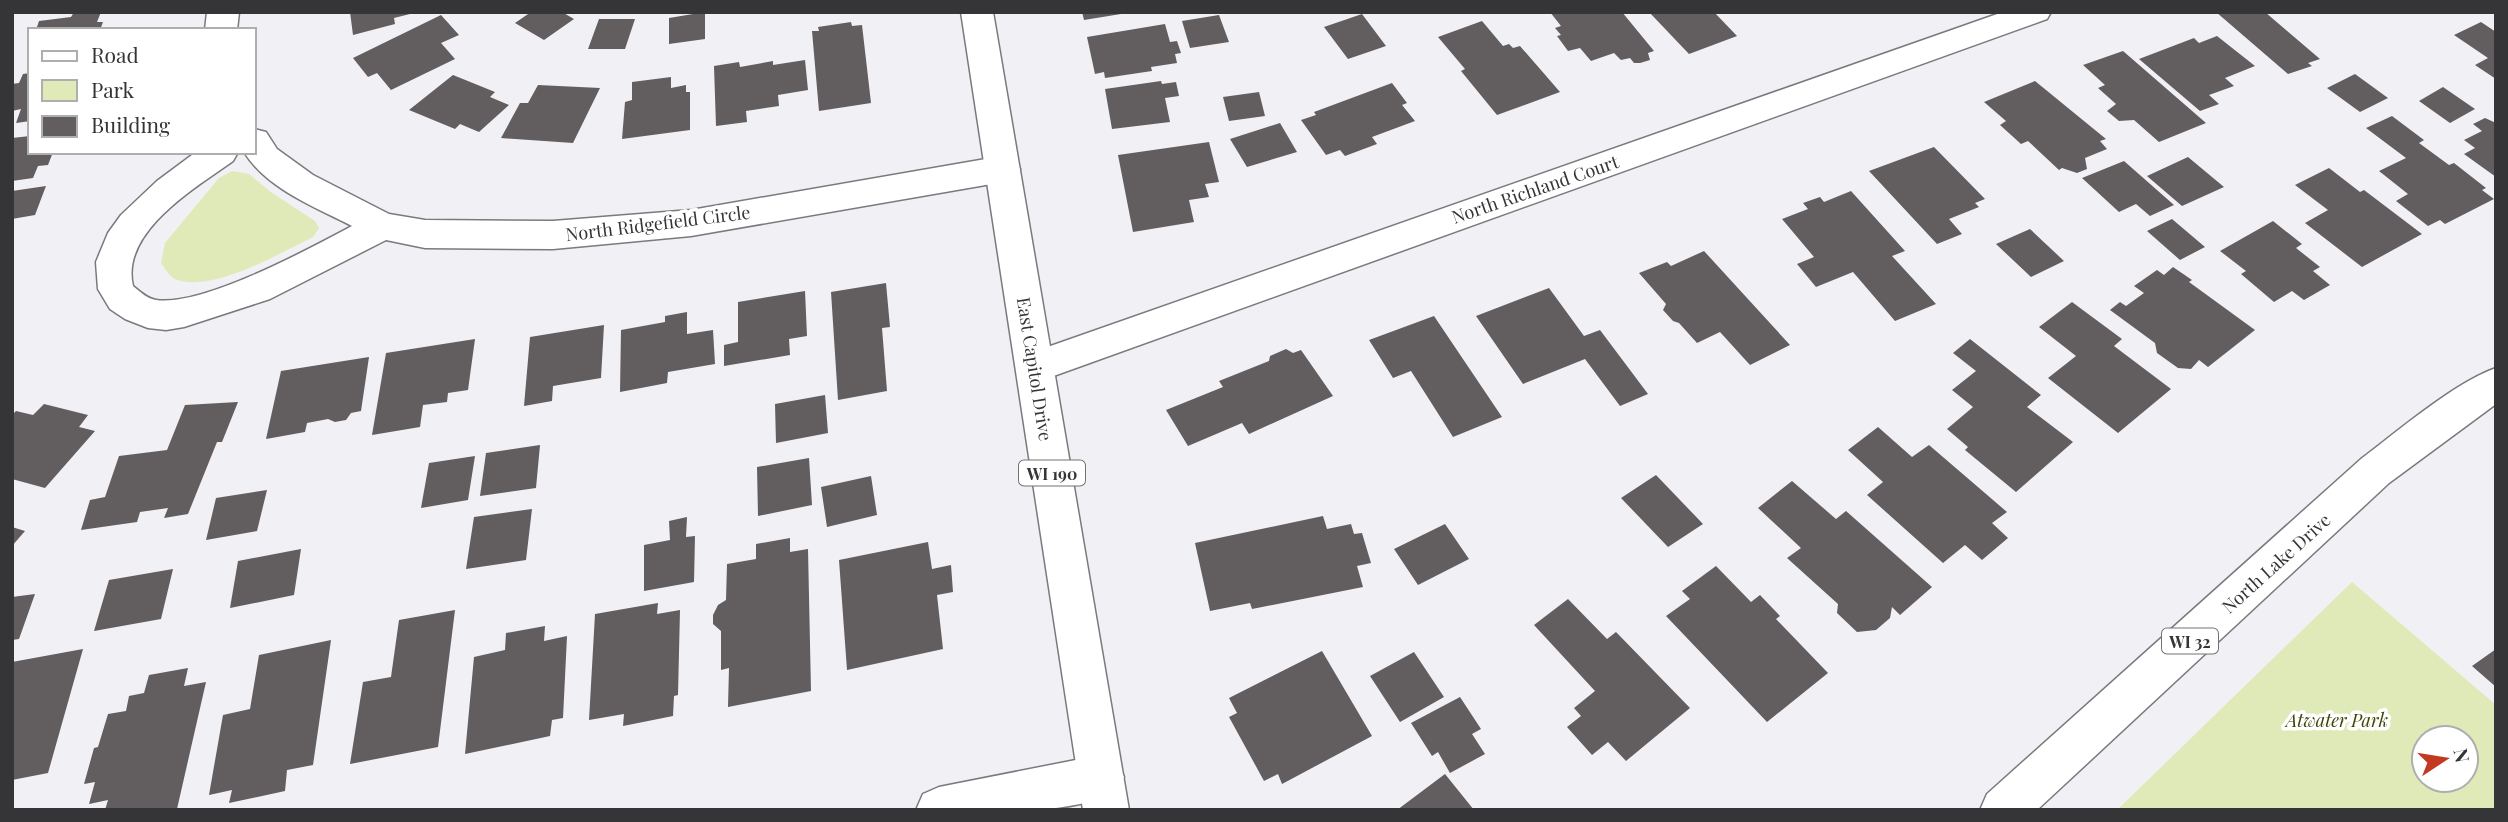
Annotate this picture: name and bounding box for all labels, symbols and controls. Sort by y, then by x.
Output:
legend [28,28,256,154]
text: Road [91,40,139,68]
text: Park [91,75,135,103]
text: Building [91,110,170,138]
street label: North Richland Court [1448,149,1622,229]
street label: North Ridgefield Circle [564,200,752,246]
street label: East Capitol Drive [1012,295,1058,443]
road number: WI 190 [1019,460,1085,486]
street label: North Lake Drive [2217,508,2335,618]
road number: WI 32 [2162,628,2218,654]
park label: Atwater Park [2284,708,2388,732]
north arrow [2410,724,2480,794]
text: N [2448,746,2477,765]

